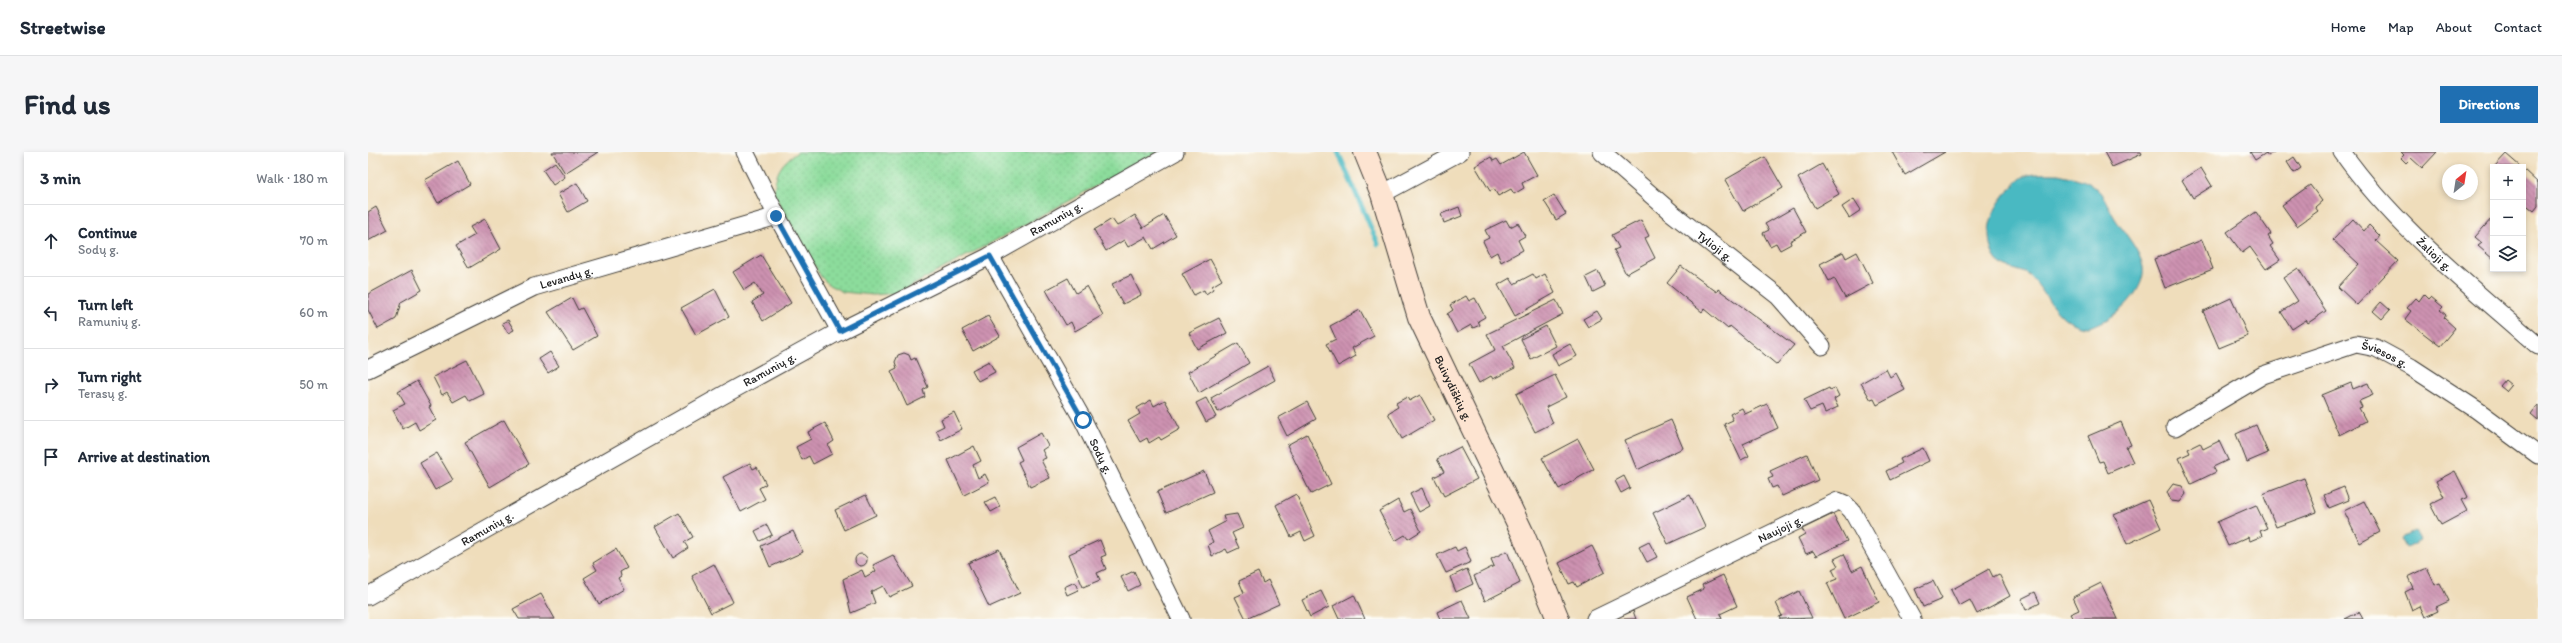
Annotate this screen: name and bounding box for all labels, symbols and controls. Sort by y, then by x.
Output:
text: Streetwise [20,16,106,39]
text: Home [2331,19,2366,36]
text: Map [2388,19,2414,36]
text: About [2436,19,2472,36]
text: Contact [2494,19,2542,36]
button: Directions [2440,86,2538,123]
text: Find us [24,87,111,121]
north arrow [2442,164,2478,200]
map controls [2490,164,2526,272]
button: + [2490,164,2526,200]
text: 3 min [40,168,81,188]
text: Walk · 180 m [256,171,328,186]
street label: Ramunių g. [1027,198,1085,239]
button: − [2490,200,2526,236]
route end [767,207,785,225]
text: Continue [78,224,137,242]
street label: Tylioji g. [1694,228,1735,265]
icon: ahead [40,230,62,252]
text: 70 m [300,233,328,248]
street label: Žalioji g. [2414,234,2455,274]
button: layers [2490,236,2526,272]
text: Sodų g. [78,242,119,257]
street label: Levandų g. [538,263,595,292]
text: Turn left [78,296,133,314]
icon: left [40,302,62,324]
text: 60 m [299,305,328,320]
text: Ramunių g. [78,314,141,329]
street label: Šviesos g. [2360,338,2410,371]
street label: Ramunių g. [741,349,798,390]
street label: Buivydiškių g. [1432,353,1475,424]
text: Turn right [78,368,142,386]
icon: right [40,374,62,396]
text: 50 m [299,377,328,392]
text: Terasų g. [78,386,128,401]
route start [1074,411,1092,429]
street label: Sodų g. [1086,436,1116,476]
icon: arrive [40,446,62,468]
text: Arrive at destination [78,448,210,466]
street label: Ramunių g. [459,508,516,549]
street label: Naujoji g. [1756,512,1805,546]

